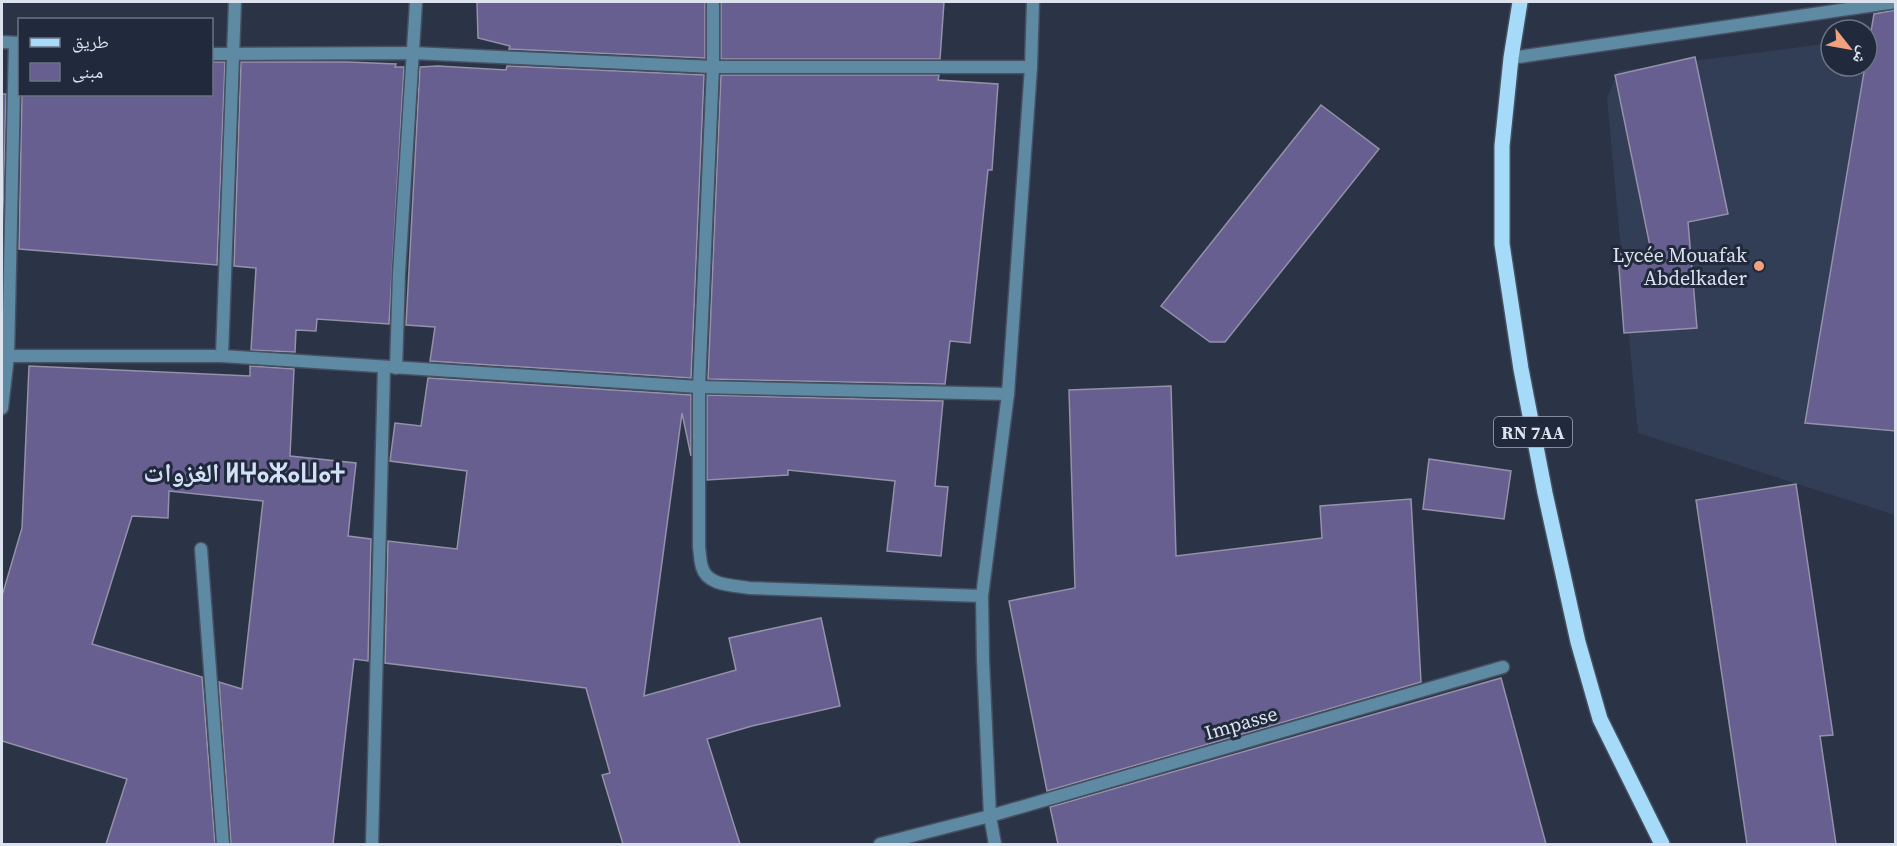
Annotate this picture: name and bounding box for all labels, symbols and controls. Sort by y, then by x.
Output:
legend [18,18,213,96]
north arrow [1819,18,1879,78]
text: طريق [72,29,109,54]
text: ش [1848,43,1876,69]
text: مبنى [72,59,103,84]
place label: Lycée Mouafak Abdelkader [1613,241,1748,292]
marker: Lycée Mouafak Abdelkader [1752,259,1766,273]
road number: RN 7AA [1494,417,1572,447]
district label: الغزوات ⵍⵖⴰⵣⴰⵡⴰⵜ [143,455,345,491]
street label: Impasse [1201,699,1281,747]

